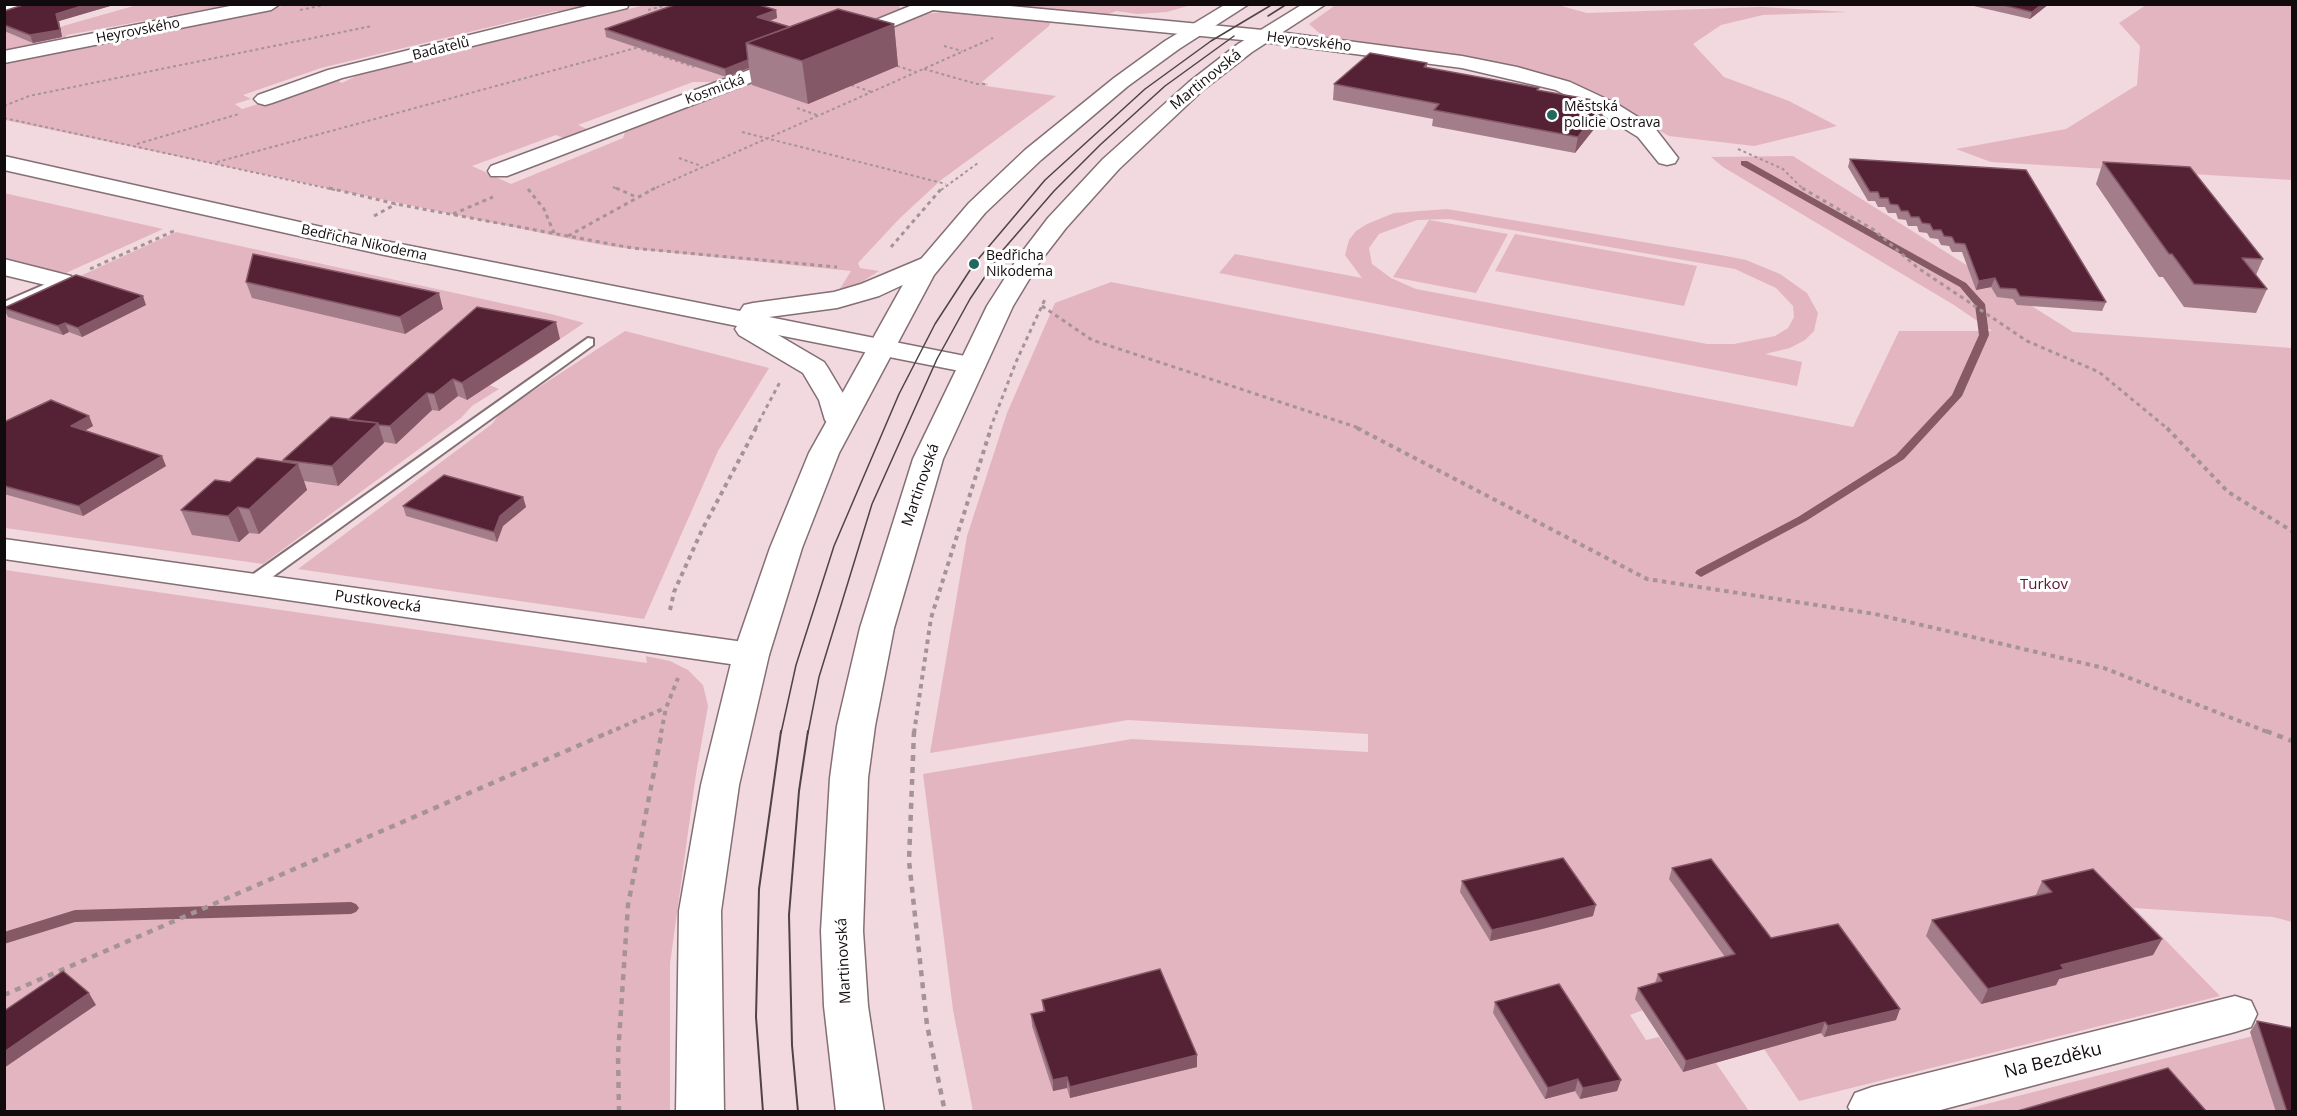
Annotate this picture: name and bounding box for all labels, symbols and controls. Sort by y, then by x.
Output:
street label: Heyrovského [95,15,181,47]
street label: Heyrovského [1266,28,1352,56]
street label: Badatelů [411,34,471,64]
street label: Martinovská [1167,46,1245,114]
street label: Kosmická [683,72,747,108]
place label: Městská policie Ostrava [1564,99,1661,132]
marker: Městská policie Ostrava [1545,108,1559,122]
street label: Bedřicha Nikodema [299,221,429,265]
place label: Bedřicha Nikodema [986,248,1053,280]
marker: Bedřicha Nikodema [967,257,981,271]
street label: Martinovská [898,441,944,529]
park label: Turkov [2020,576,2068,594]
street label: Pustkovecká [334,587,422,617]
street label: Martinovská [833,918,855,1004]
street label: Na Bezděku [2002,1038,2104,1084]

